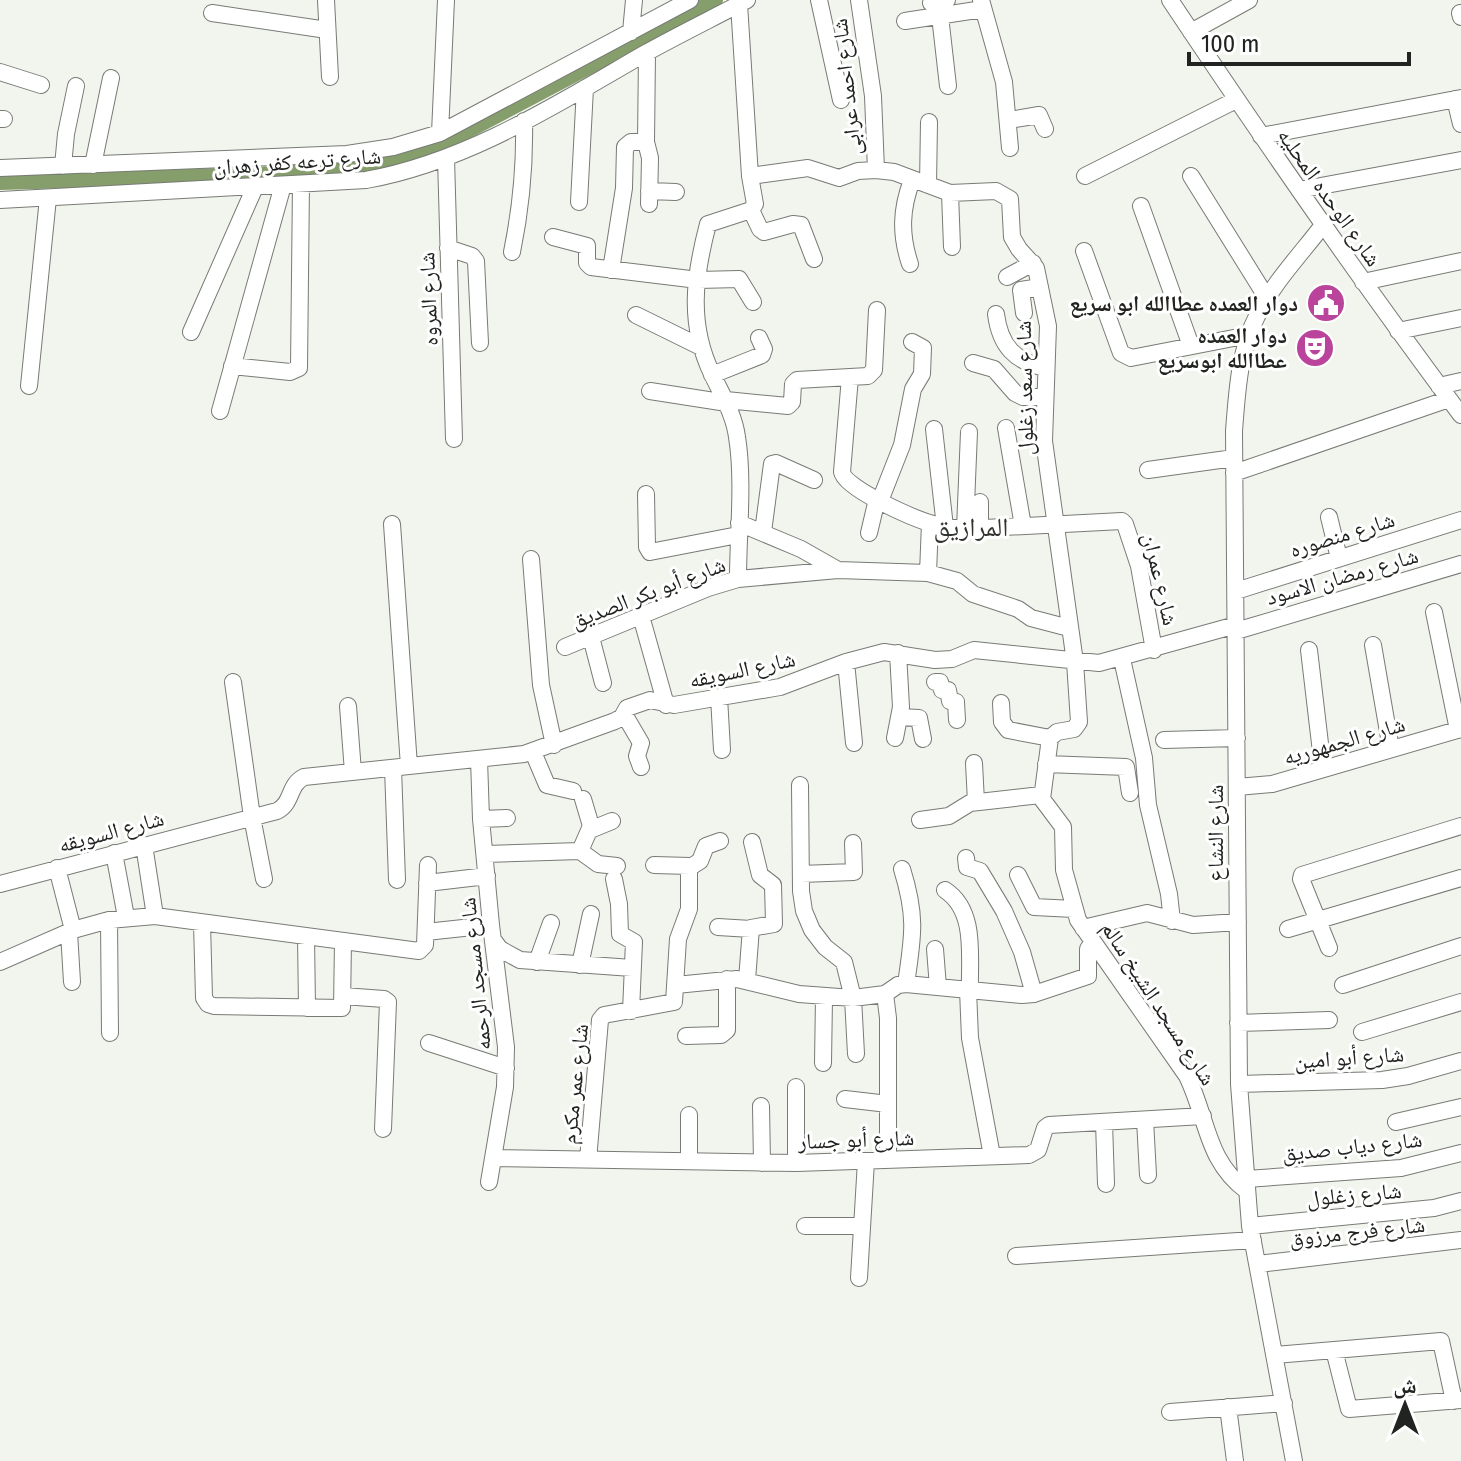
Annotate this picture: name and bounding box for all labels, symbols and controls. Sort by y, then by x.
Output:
scale bar [1189,16,1409,66]
street label: شارع احمد عرابى [826,17,867,157]
text: 100 m [1201,30,1259,58]
street label: شارع الوحده المحليه [1272,123,1387,272]
street label: شارع ترعه كفر زهران [212,142,382,181]
street label: شارع المروه [413,251,444,346]
public building icon: دوار العمده عطاالله ابو سريع [1305,282,1347,324]
place label: دوار العمده عطاالله ابو سريع [1070,290,1298,318]
street label: شارع سعد زغلول [1010,320,1039,455]
place label: دوار العمده عطاالله ابوسريع [1157,322,1287,375]
theatre icon: دوار العمده عطاالله ابوسريع [1294,327,1336,369]
street label: شارع منصوره [1286,506,1398,563]
district label: المرازيق [934,512,1008,543]
street label: شارع عمران [1137,530,1184,628]
street label: شارع رمضان الاسود [1263,542,1421,611]
street label: شارع أبو بكر الصديق [567,551,729,634]
street label: شارع السويقه [687,645,798,694]
street label: شارع الجمهوريه [1280,710,1408,771]
street label: شارع النشاع [1202,785,1229,881]
street label: شارع السويقه [56,804,167,858]
street label: شارع مسجد الرحمه [454,896,497,1052]
street label: شارع مسجد الشيخ سالم [1095,916,1222,1091]
street label: شارع عمر مكرم [555,1022,595,1146]
street label: شارع أبو امين [1293,1040,1405,1075]
street label: شارع أبو جسار [796,1124,915,1155]
street label: شارع دياب صديق [1281,1126,1423,1167]
street label: شارع زغلول [1305,1177,1403,1212]
street label: شارع فرج مرزوق [1288,1211,1426,1252]
north arrow [1365,1365,1445,1445]
text: ش [1393,1372,1417,1399]

